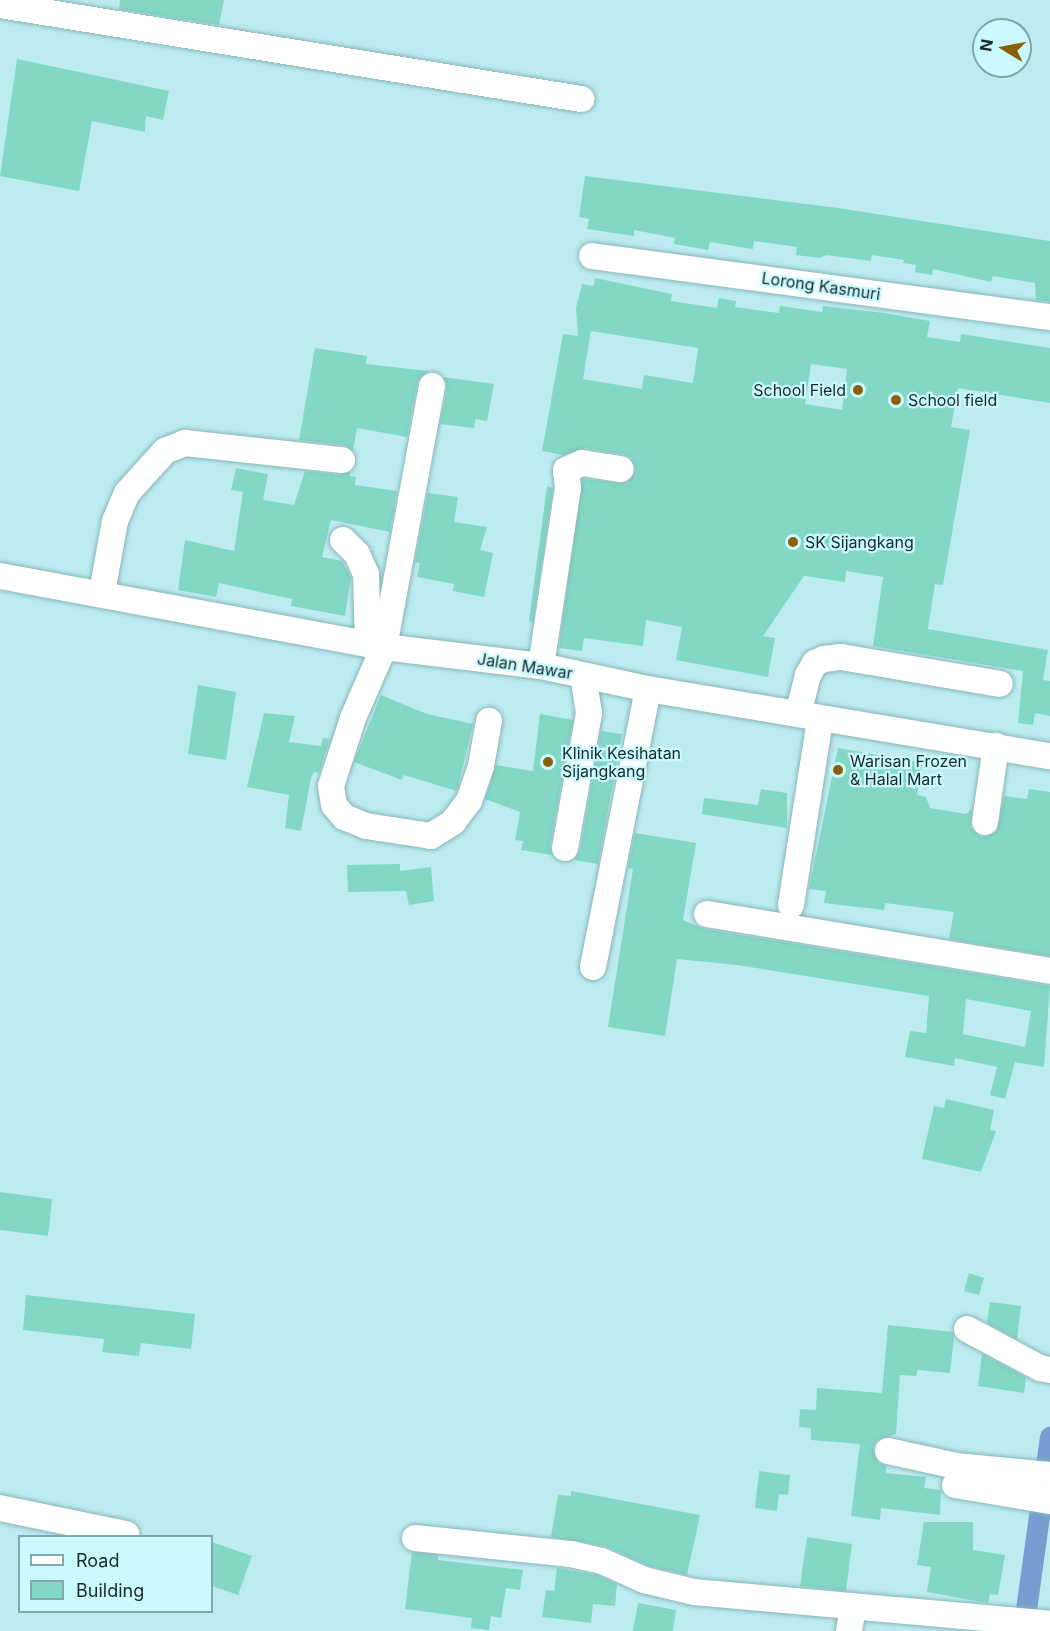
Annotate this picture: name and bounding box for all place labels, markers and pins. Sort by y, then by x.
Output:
place label: School Field [753,380,846,400]
marker: School Field [851,383,865,397]
place label: School field [908,390,997,410]
marker: School field [889,393,903,407]
place label: SK Sijangkang [805,532,914,552]
marker: SK Sijangkang [786,535,800,549]
place label: Klinik Kesihatan Sijangkang [562,743,681,781]
place label: Warisan Frozen & Halal Mart [850,751,967,789]
marker: Klinik Kesihatan Sijangkang [539,753,557,771]
marker: Warisan Frozen & Halal Mart [831,763,845,777]

